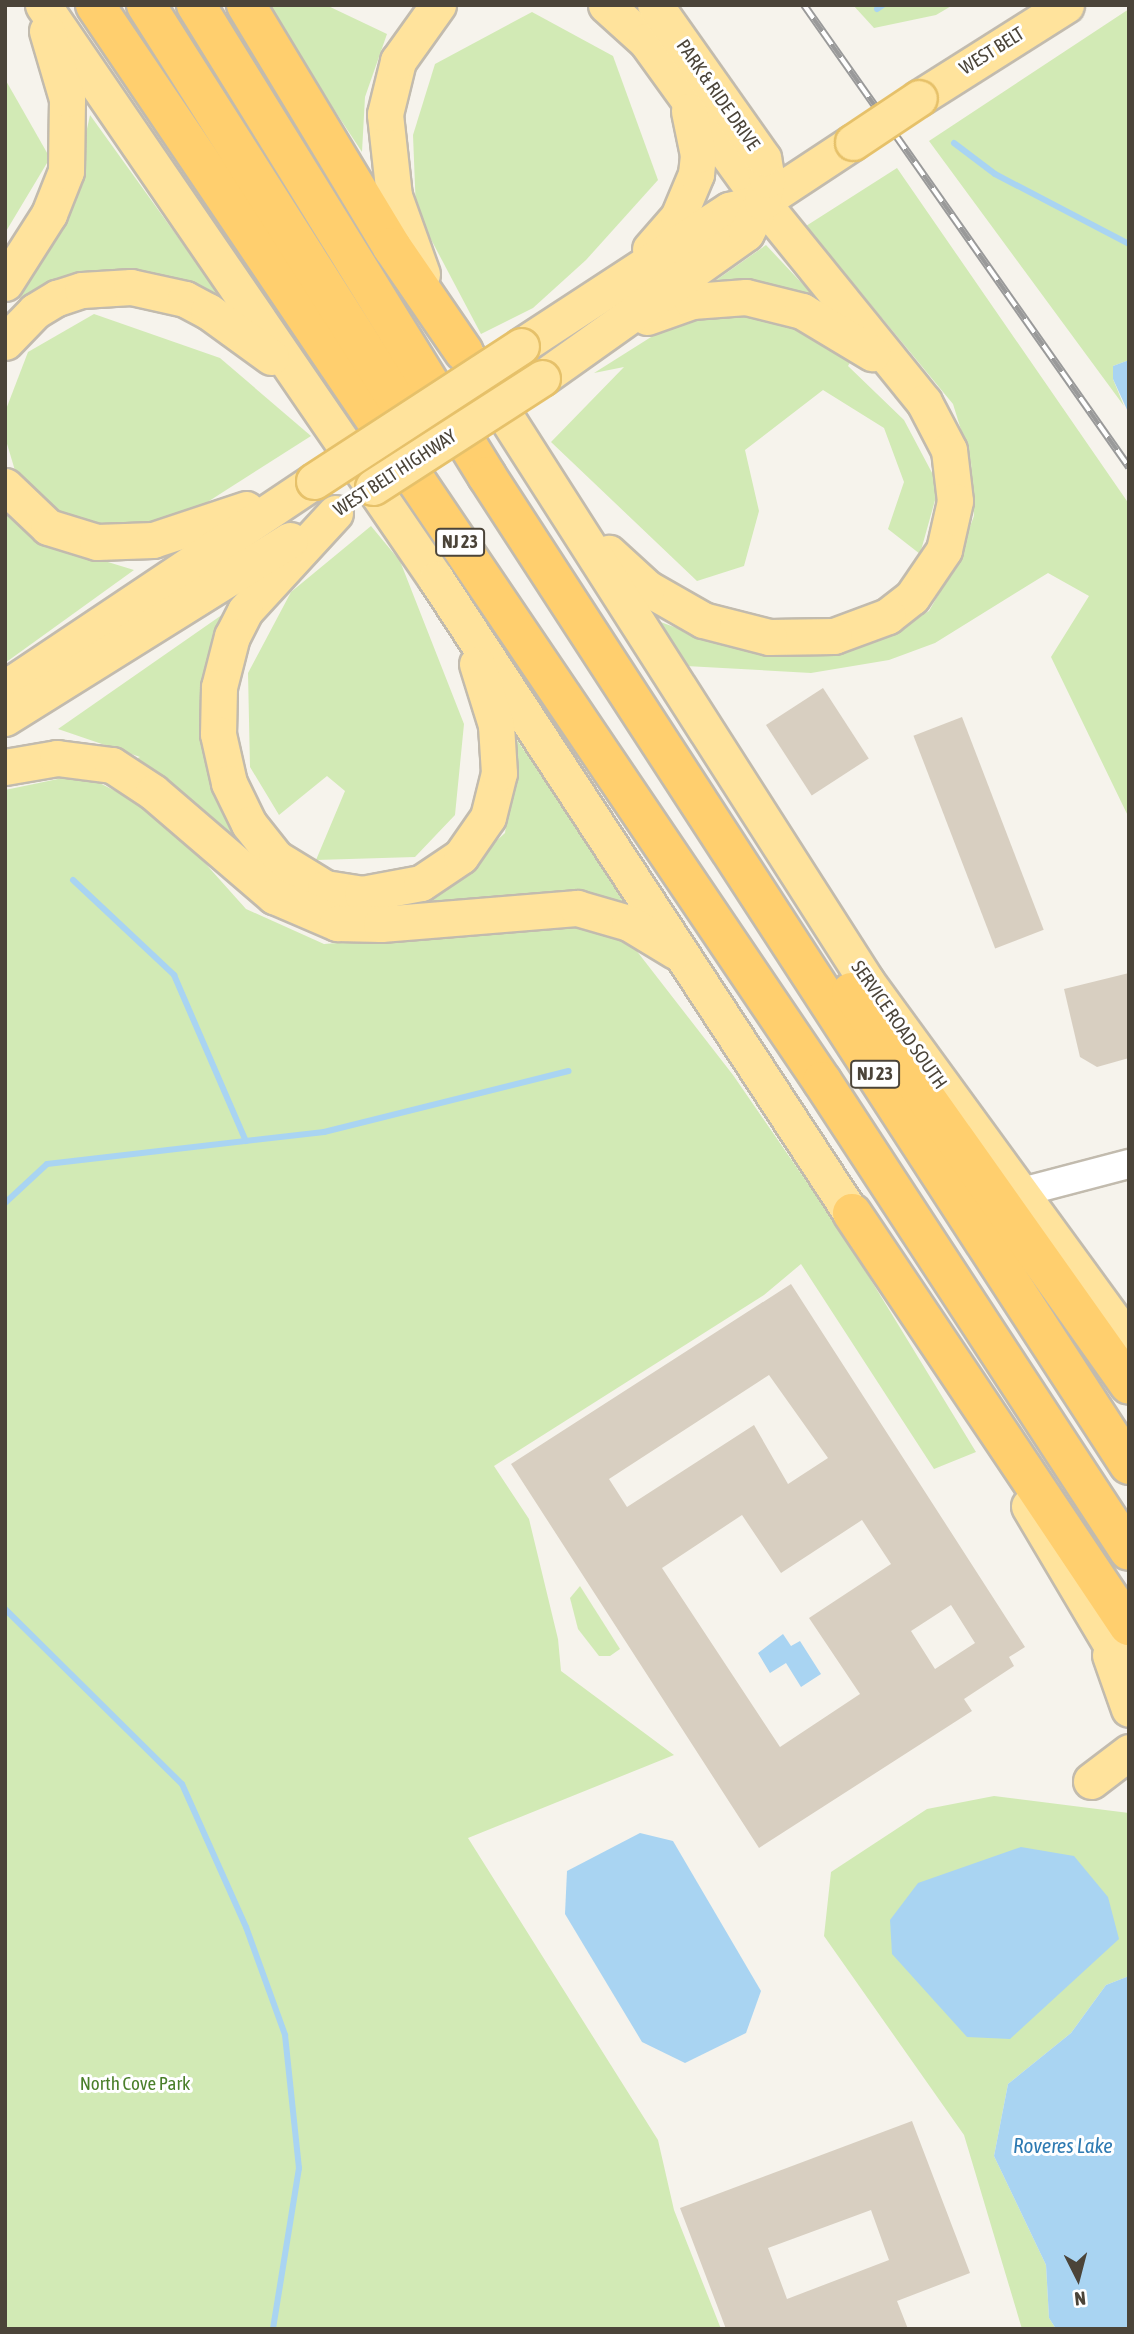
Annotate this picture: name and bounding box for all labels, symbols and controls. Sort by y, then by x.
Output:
street label: WEST BELT [955,22,1029,80]
street label: PARK & RIDE DRIVE [671,35,765,155]
street label: WEST BELT HIGHWAY [329,425,461,521]
road number: NJ 23 [434,528,486,556]
street label: SERVICE ROAD SOUTH [846,956,952,1094]
road number: NJ 23 [849,1059,901,1088]
park label: North Cove Park [80,2073,190,2095]
water label: Roveres Lake [1013,2132,1113,2158]
north arrow [1043,2243,1113,2313]
text: N [1073,2287,1087,2310]

